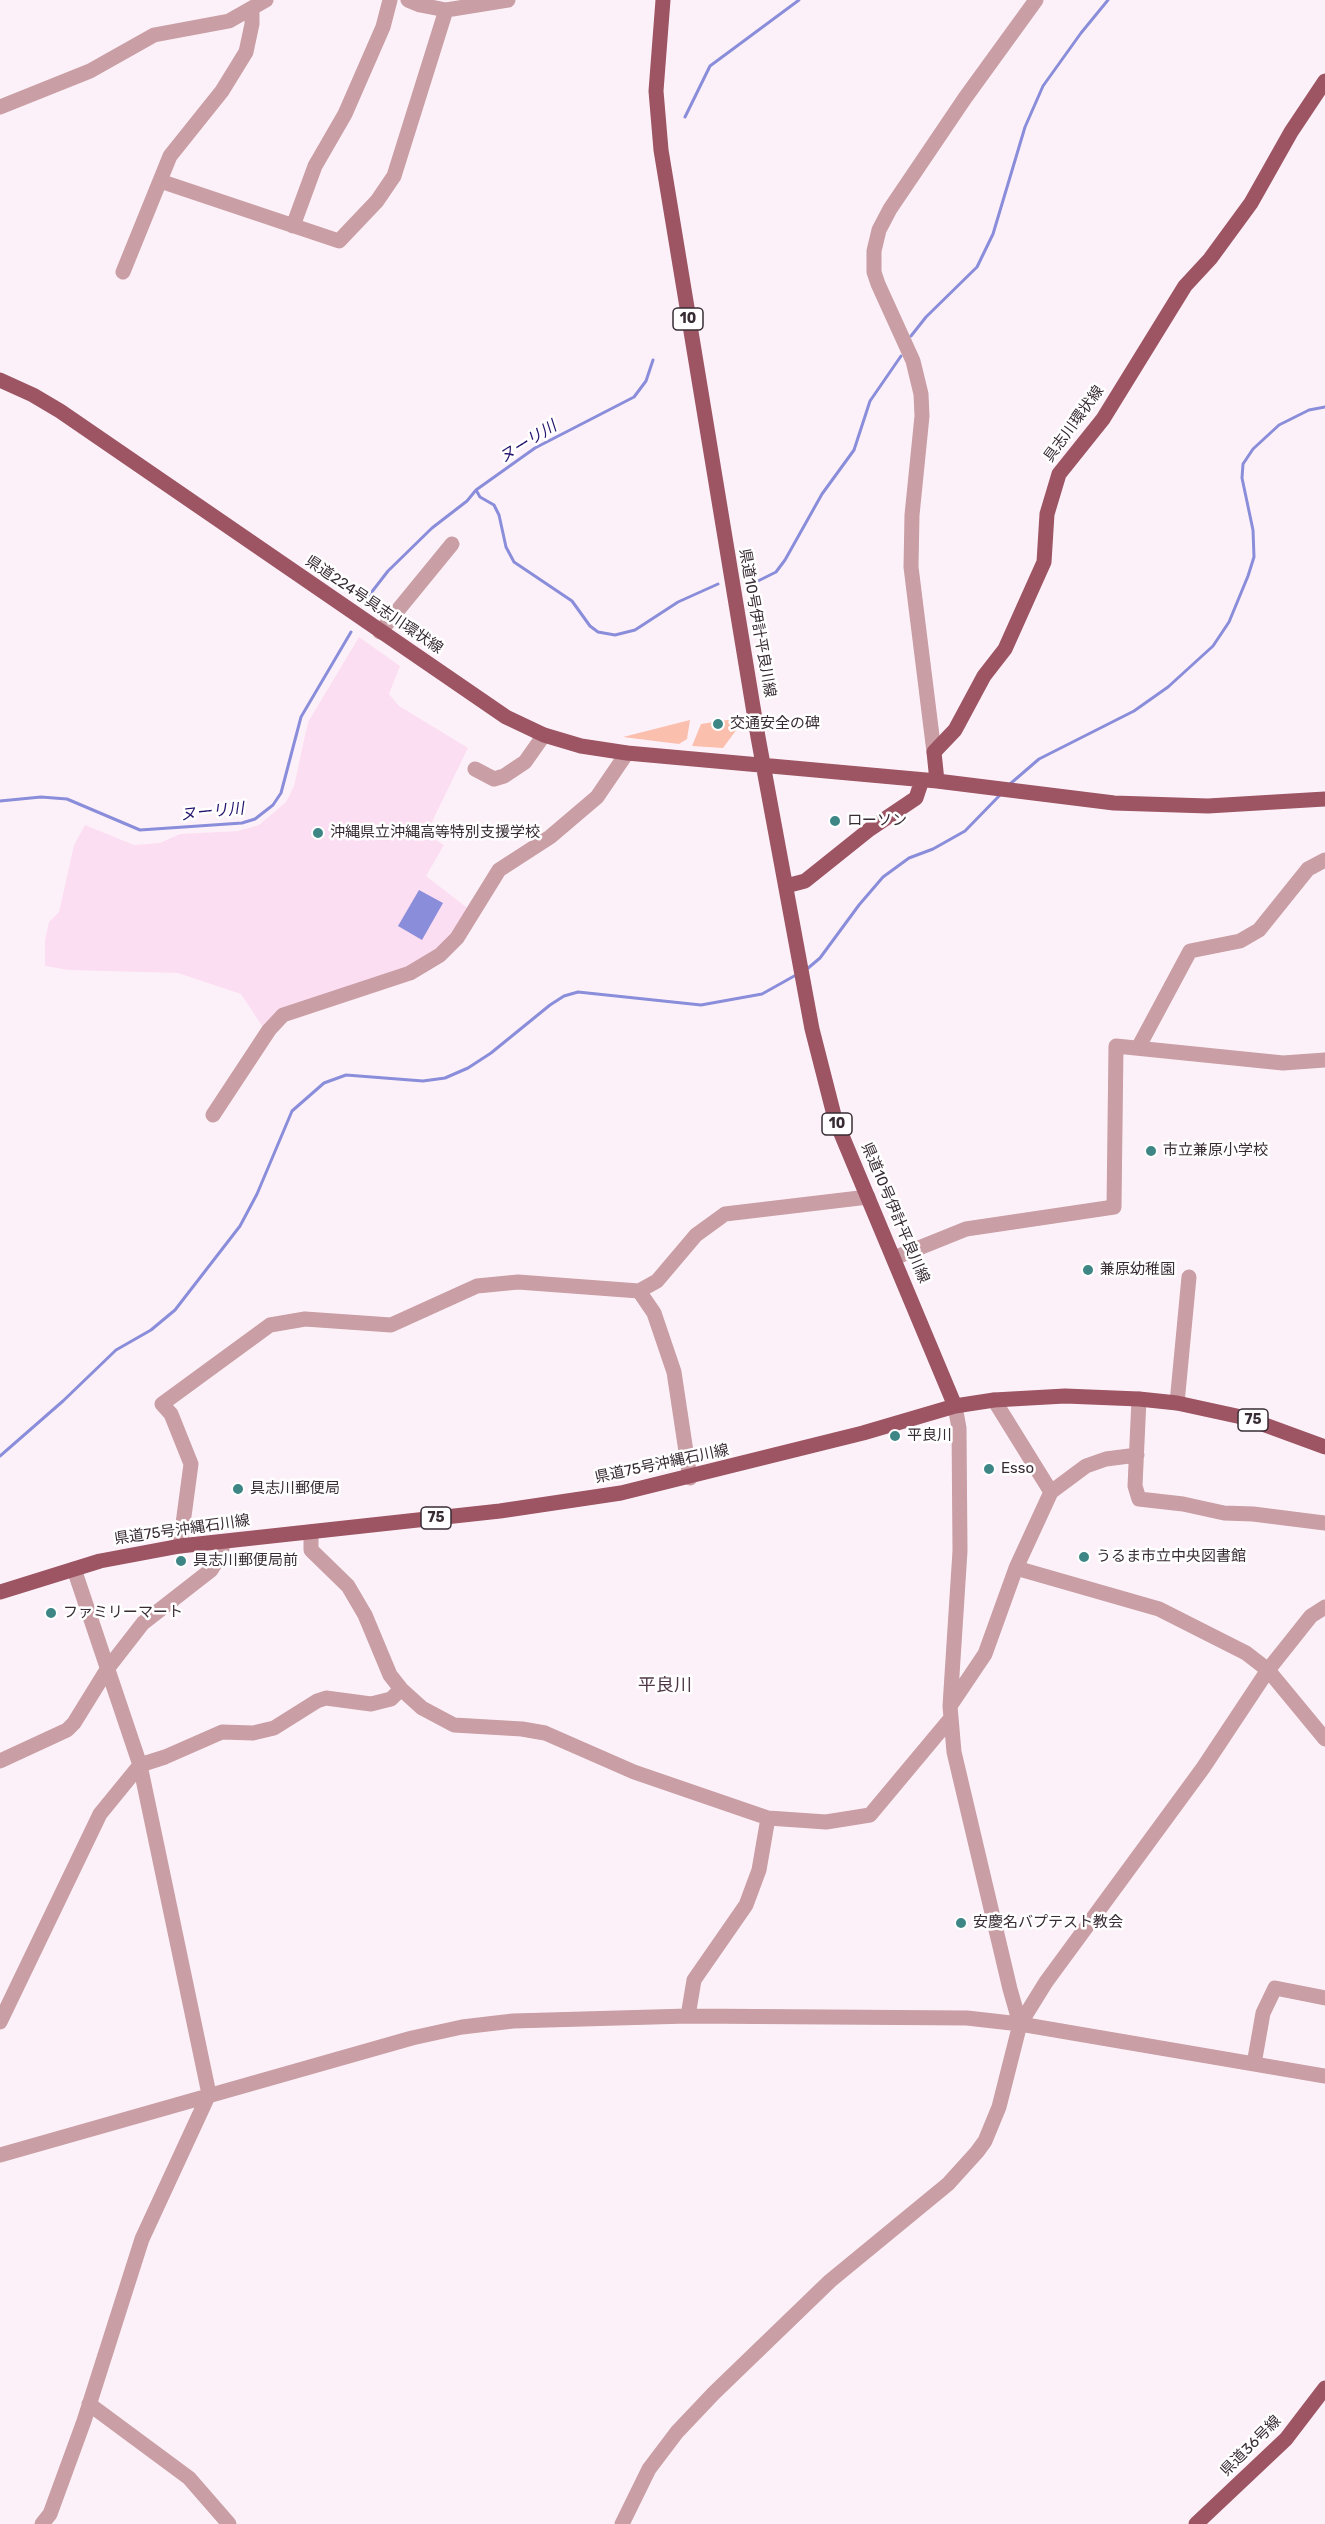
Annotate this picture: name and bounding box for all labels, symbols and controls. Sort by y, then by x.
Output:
road number: 10 [673,308,703,330]
street label: 具志川環状線 [1040,382,1108,466]
water label: ヌーリ川 [496,417,560,467]
street label: 県道10号伊計平良川線 [735,547,779,699]
street label: 県道224号具志川環状線 [302,552,446,658]
place label: 交通安全の碑 [730,715,820,733]
marker: 交通安全の碑 [711,717,725,731]
water label: ヌーリ川 [179,799,245,825]
place label: ローソン [847,812,907,830]
marker: ローソン [828,814,842,828]
place label: 沖縄県立沖縄高等特別支援学校 [330,824,540,842]
marker: 沖縄県立沖縄高等特別支援学校 [311,826,325,840]
road number: 10 [822,1113,852,1135]
street label: 県道10号伊計平良川線 [857,1140,933,1286]
place label: 市立兼原小学校 [1163,1142,1268,1160]
marker: 市立兼原小学校 [1144,1144,1158,1158]
place label: 兼原幼稚園 [1100,1261,1175,1279]
marker: 兼原幼稚園 [1081,1263,1095,1277]
road number: 75 [1238,1409,1268,1431]
place label: 平良川 [907,1427,952,1445]
marker: 平良川 [888,1429,902,1443]
street label: 県道75号沖縄石川線 [593,1441,731,1487]
place label: Esso [1001,1460,1034,1478]
marker: Esso [982,1462,996,1476]
place label: 具志川郵便局 [250,1480,340,1498]
marker: 具志川郵便局 [231,1482,245,1496]
road number: 75 [421,1507,451,1529]
street label: 県道75号沖縄石川線 [113,1512,251,1548]
place label: うるま市立中央図書館 [1096,1548,1246,1566]
marker: うるま市立中央図書館 [1077,1550,1091,1564]
place label: 具志川郵便局前 [193,1552,298,1570]
marker: 具志川郵便局前 [174,1554,188,1568]
place label: ファミリーマート [63,1604,183,1622]
marker: ファミリーマート [44,1606,58,1620]
district label: 平良川 [638,1675,692,1697]
place label: 安慶名バプテスト教会 [973,1914,1123,1932]
marker: 安慶名バプテスト教会 [954,1916,968,1930]
street label: 県道36号線 [1217,2412,1285,2480]

